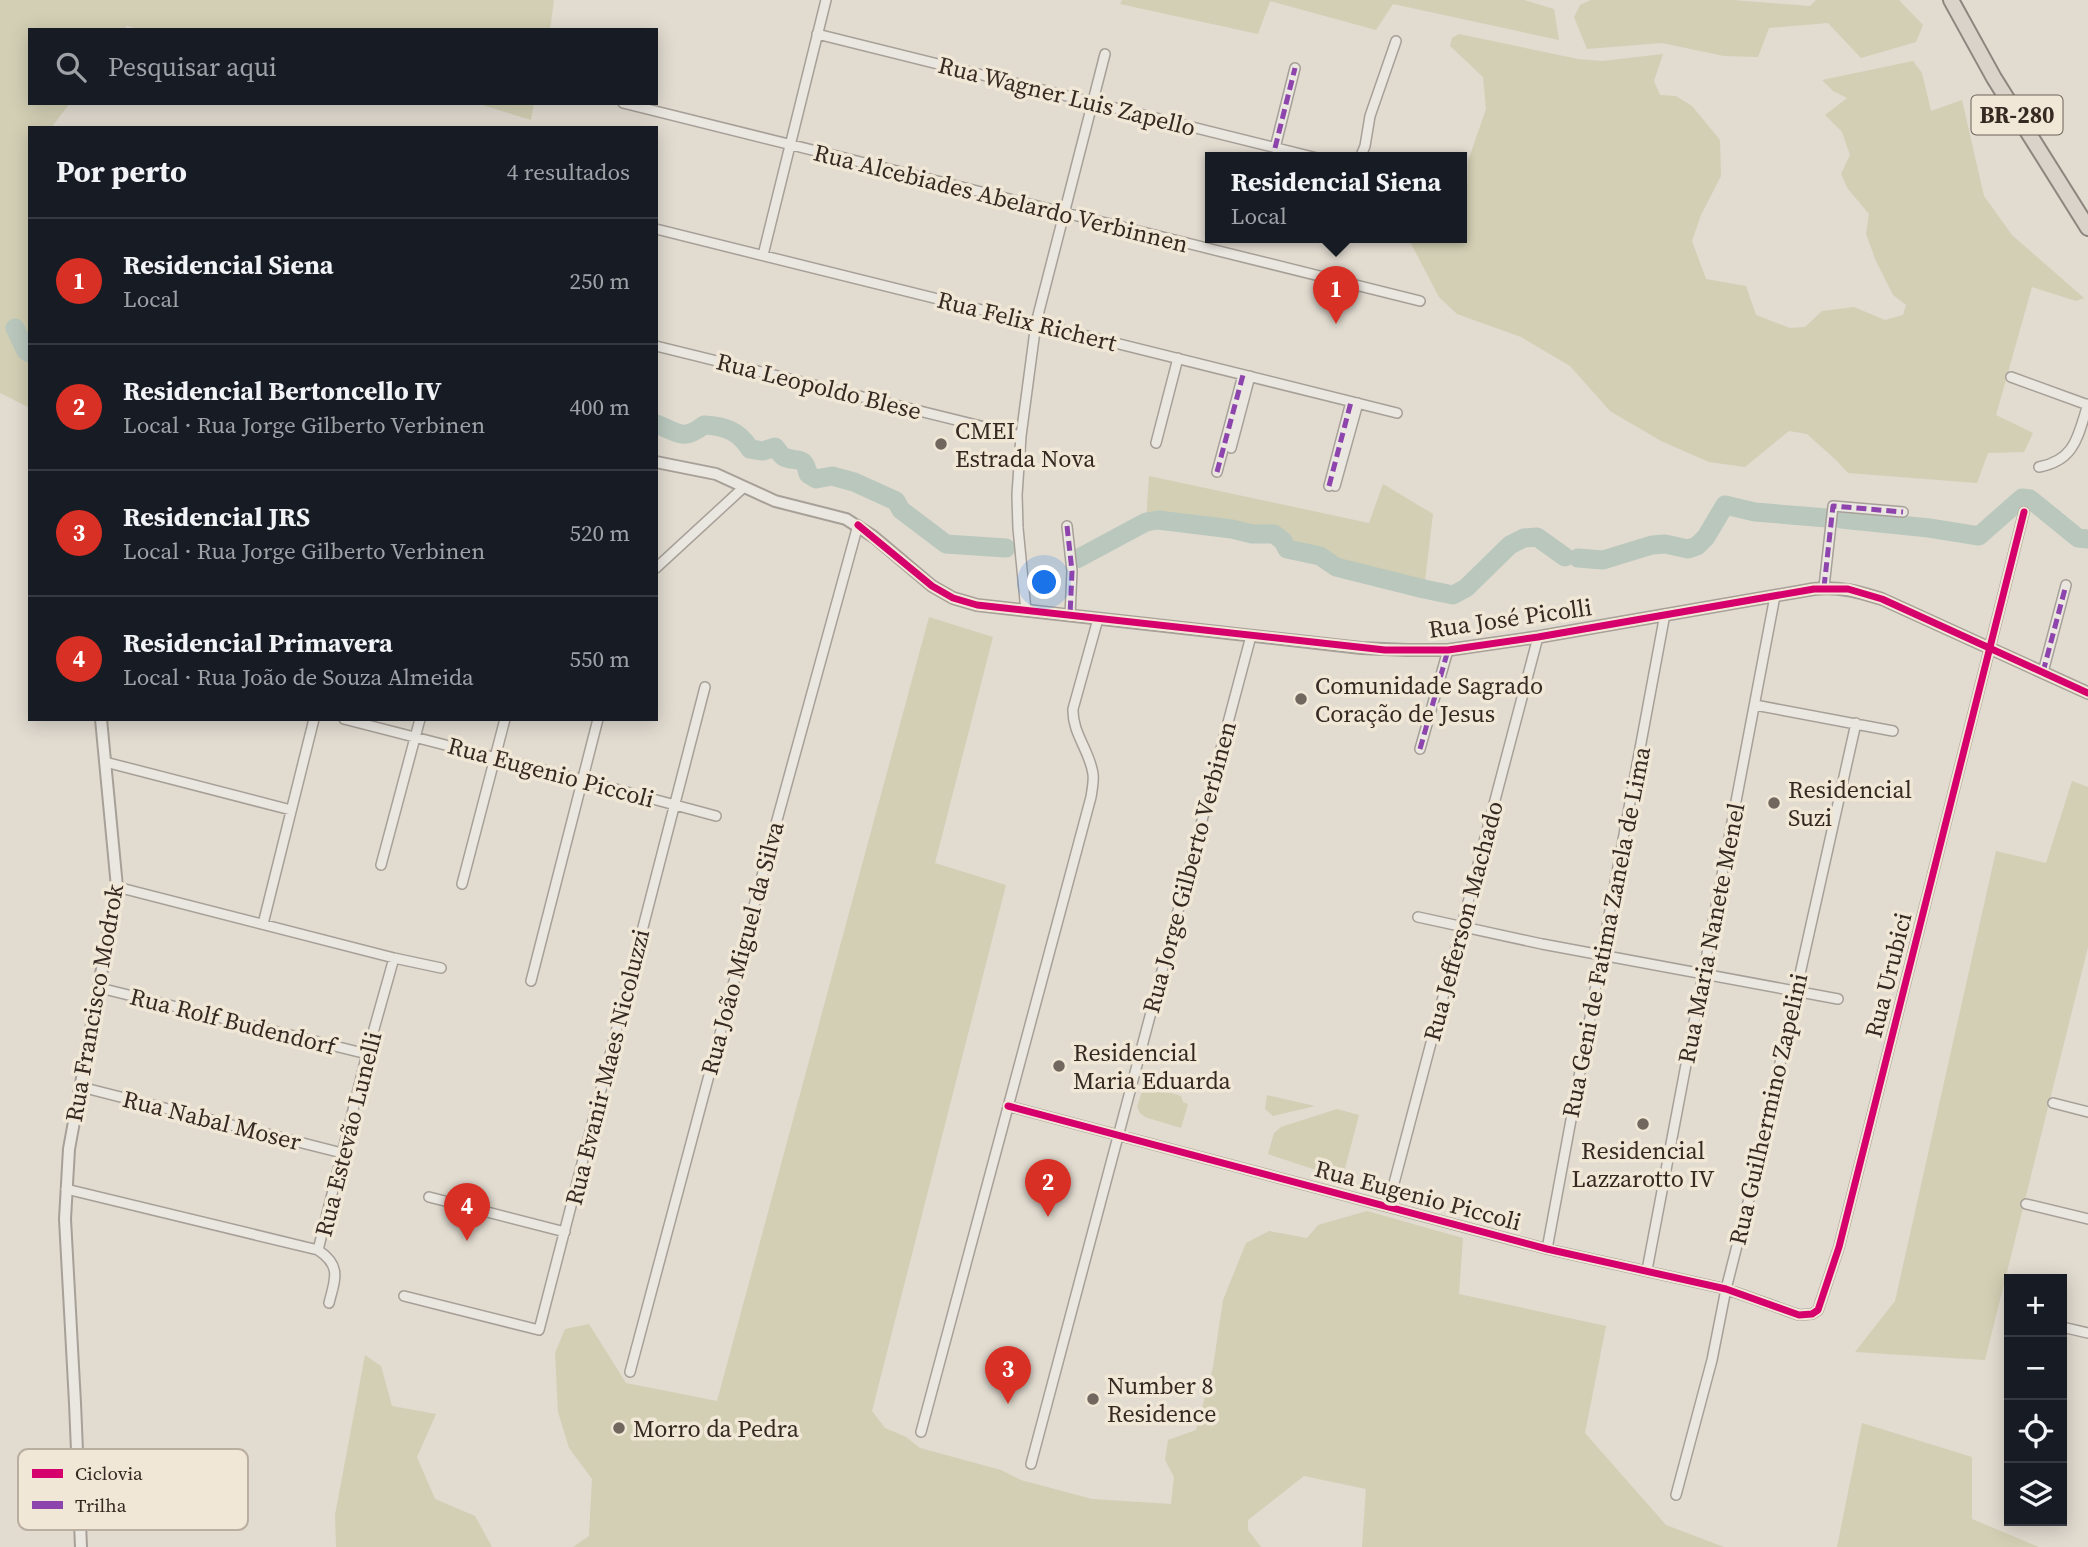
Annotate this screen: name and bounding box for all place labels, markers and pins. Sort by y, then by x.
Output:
pin: 1 [1313,266,1359,324]
place label: CMEI Estrada Nova [955,414,1096,475]
marker: CMEI Estrada Nova [933,436,949,452]
place label: Comunidade Sagrado Coração de Jesus [1315,669,1543,730]
marker: Comunidade Sagrado Coração de Jesus [1293,691,1309,707]
place label: Residencial Suzi [1788,773,1912,834]
marker: Residencial Suzi [1766,795,1782,811]
place label: Residencial Maria Eduarda [1073,1036,1232,1097]
marker: Residencial Maria Eduarda [1051,1058,1067,1074]
marker: Residencial Lazzarotto IV [1635,1116,1651,1132]
place label: Residencial Lazzarotto IV [1571,1134,1715,1195]
pin: 2 [1025,1159,1071,1217]
pin: 4 [444,1183,490,1241]
pin: 3 [985,1346,1031,1404]
place label: Number 8 Residence [1107,1369,1217,1430]
marker: Number 8 Residence [1085,1391,1101,1407]
place label: Morro da Pedra [633,1412,800,1445]
marker: Morro da Pedra [611,1420,627,1436]

